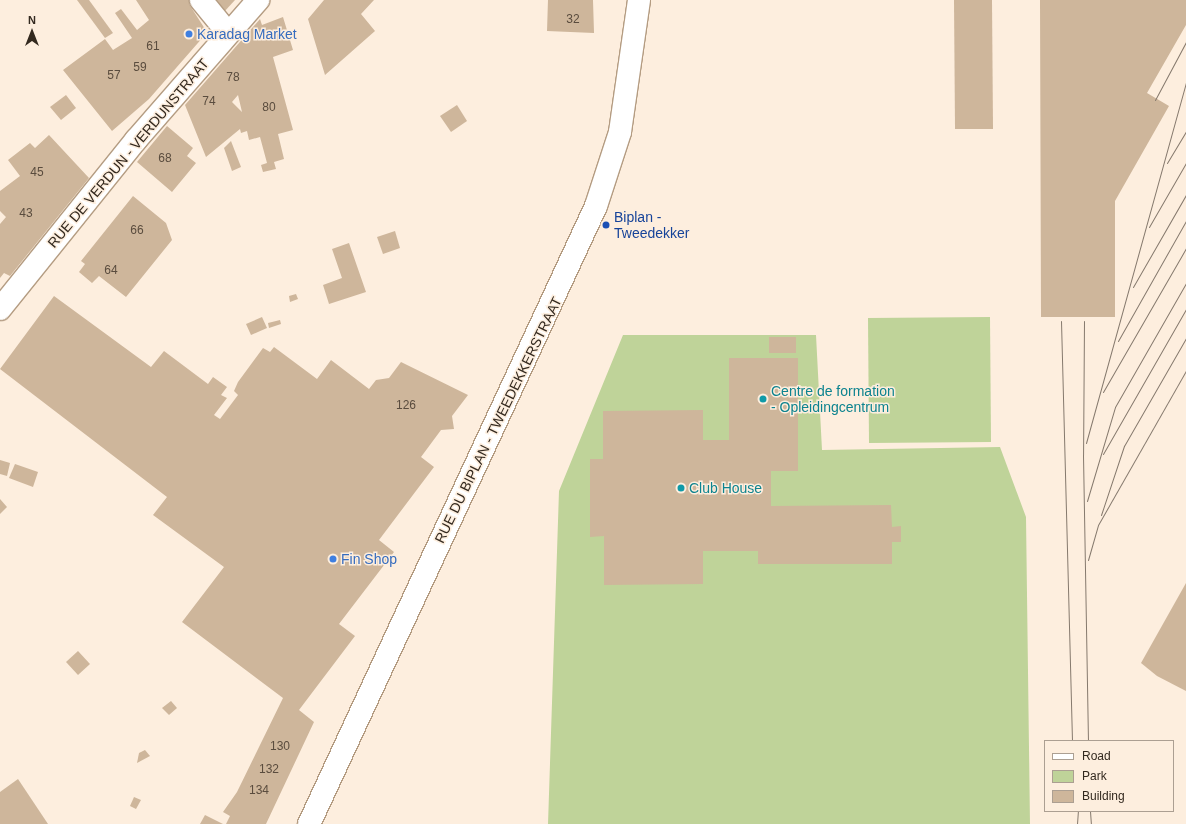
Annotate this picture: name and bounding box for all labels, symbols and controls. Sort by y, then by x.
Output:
north arrow [12,12,52,52]
house number: 32 [566,13,580,27]
text: N [28,14,36,26]
place label: Karadag Market [197,26,297,42]
marker: Karadag Market [184,29,194,39]
house number: 61 [146,40,160,54]
street label: RUE DE VERDUN - VERDUNSTRAAT [44,55,212,251]
house number: 59 [133,61,147,75]
house number: 57 [107,69,121,83]
house number: 78 [226,71,240,85]
house number: 74 [202,95,216,109]
house number: 80 [262,101,276,115]
house number: 68 [158,152,172,166]
house number: 45 [30,166,44,180]
house number: 43 [19,207,33,221]
place label: Biplan - Tweedekker [614,209,689,242]
marker: Biplan - Tweedekker [601,220,611,230]
house number: 66 [130,224,144,238]
house number: 64 [104,264,118,278]
street label: RUE DU BIPLAN - TWEEDEKKERSTRAAT [431,294,565,546]
place label: Centre de formation - Opleidingcentrum [771,383,895,416]
marker: Centre de formation - Opleidingcentrum [758,394,768,404]
house number: 126 [396,399,416,413]
place label: Club House [689,480,762,496]
marker: Club House [676,483,686,493]
place label: Fin Shop [341,551,397,567]
marker: Fin Shop [328,554,338,564]
house number: 130 [270,740,290,754]
legend [1044,740,1174,812]
text: Road [1082,749,1111,763]
house number: 132 [259,763,279,777]
text: Park [1082,769,1107,783]
house number: 134 [249,784,269,798]
text: Building [1082,789,1125,803]

